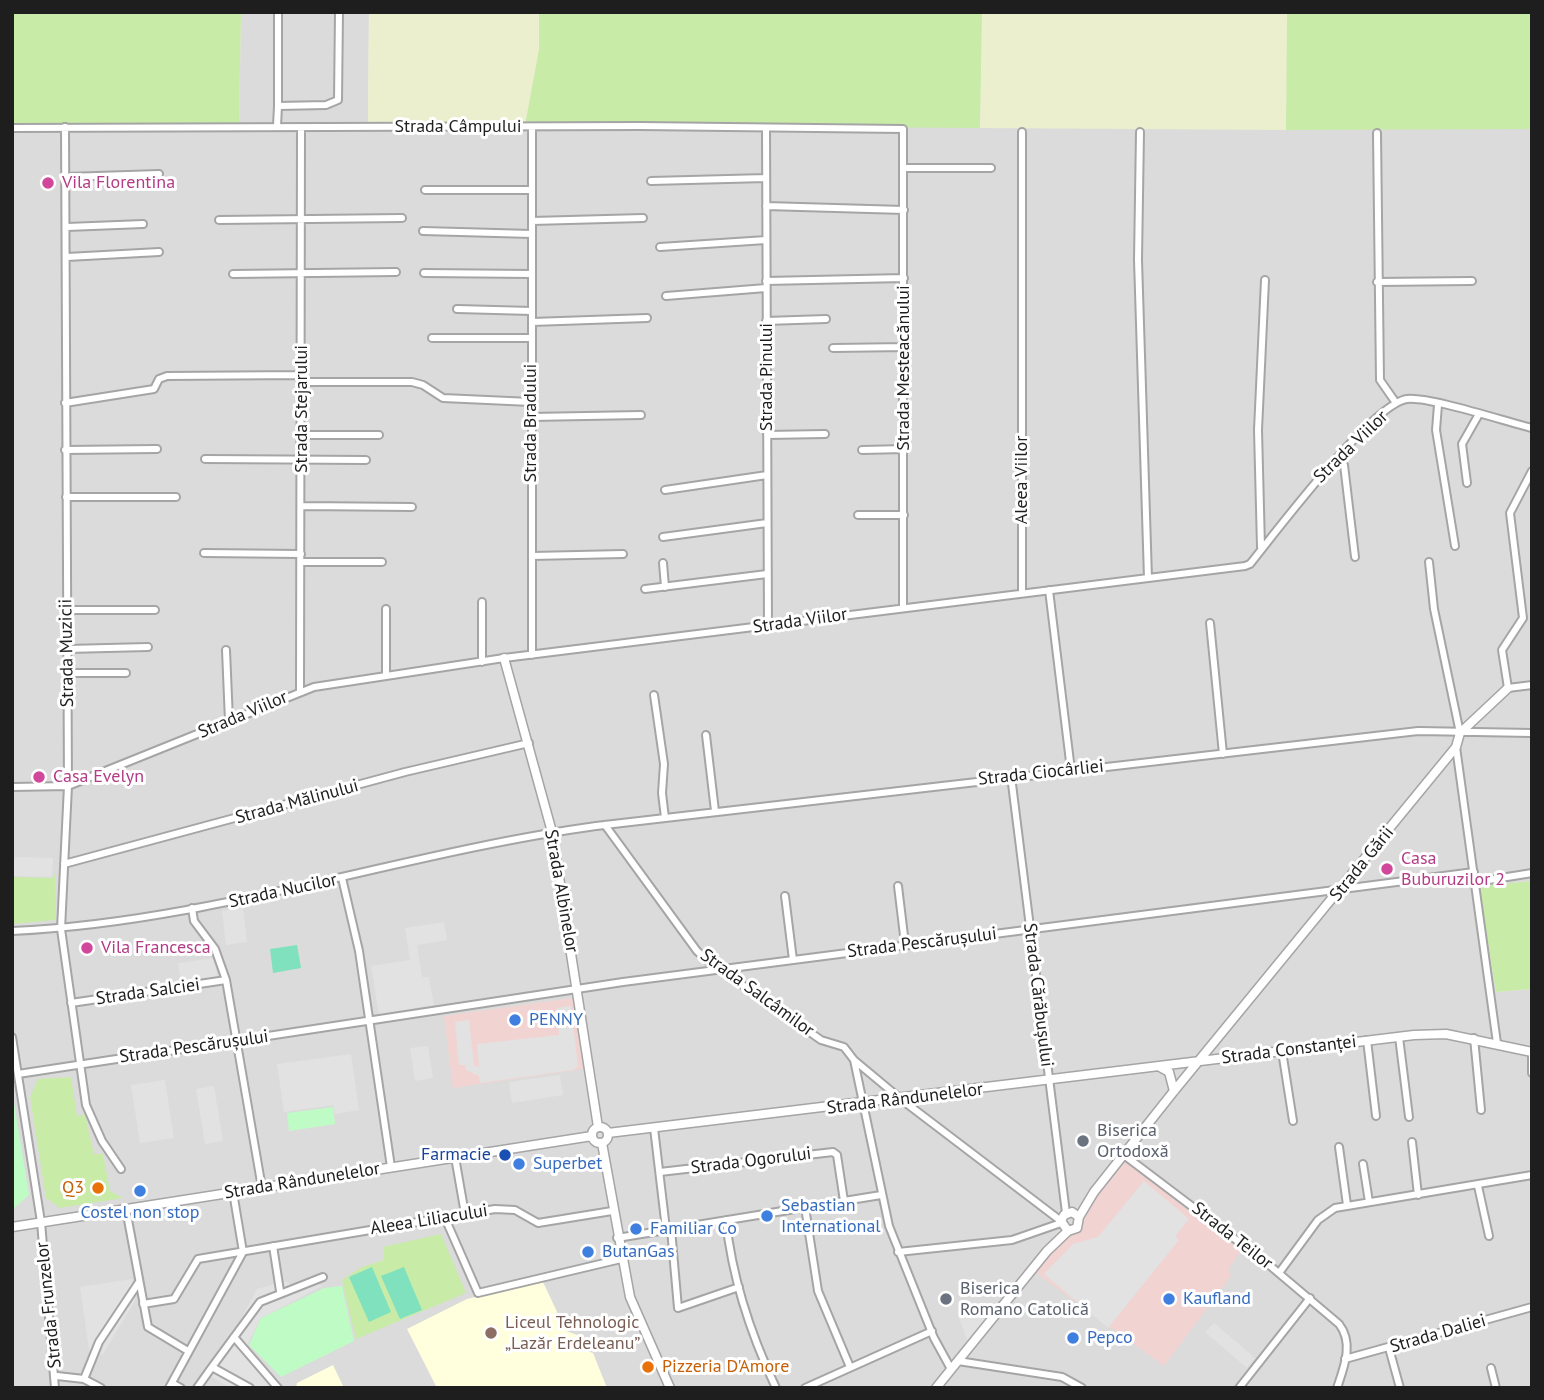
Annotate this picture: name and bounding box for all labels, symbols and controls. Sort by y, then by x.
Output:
street label: Strada Câmpului [394,116,522,138]
place label: Vila Florentina [62,172,175,194]
marker: Vila Florentina [40,175,56,191]
street label: Strada Mesteacănului [893,285,915,451]
street label: Strada Pinului [756,323,778,431]
street label: Strada Stejarului [291,345,313,473]
street label: Strada Bradului [520,364,542,482]
street label: Strada Viilor [1309,406,1393,488]
street label: Aleea Viilor [1011,436,1033,524]
street label: Strada Muzicii [55,598,79,708]
street label: Strada Viilor [751,604,849,638]
street label: Strada Viilor [195,686,291,744]
street label: Strada Ciocârliei [977,756,1105,790]
place label: Casa Evelyn [53,766,144,788]
marker: Casa Evelyn [31,769,47,785]
street label: Strada Mălinului [233,775,361,829]
street label: Strada Gării [1325,822,1399,906]
street label: Strada Albinelor [540,828,582,954]
place label: Casa Buburuzilor 2 [1401,848,1505,890]
marker: Casa Buburuzilor 2 [1379,861,1395,877]
street label: Strada Nucilor [227,869,339,913]
street label: Strada Cărăbușului [1018,922,1058,1068]
street label: Strada Pescărușului [846,923,998,963]
place label: Vila Francesca [101,937,211,959]
marker: Vila Francesca [79,940,95,956]
street label: Strada Salcâmilor [696,944,818,1042]
street label: Strada Salciei [95,974,201,1010]
place label: PENNY [529,1009,583,1031]
marker: PENNY [507,1012,523,1028]
street label: Strada Pescărușului [118,1026,270,1068]
street label: Strada Constanței [1220,1031,1358,1069]
street label: Strada Rândunelelor [826,1079,984,1119]
place label: Biserica Ortodoxă [1097,1120,1169,1162]
marker: Biserica Ortodoxă [1075,1133,1091,1149]
street label: Strada Ogorului [689,1143,813,1179]
place label: Farmacie [421,1144,491,1166]
marker: Farmacie [497,1147,513,1163]
place label: Superbet [533,1153,602,1175]
marker: Superbet [511,1156,527,1172]
street label: Strada Rândunelelor [223,1158,381,1204]
place label: Q3 [62,1177,84,1199]
marker: Q3 [90,1180,106,1196]
marker: Costel non stop [132,1183,148,1199]
place label: Sebastian International [781,1195,881,1238]
street label: Strada Teilor [1187,1198,1277,1274]
street label: Aleea Liliacului [369,1200,489,1240]
place label: Costel non stop [81,1202,199,1224]
marker: Sebastian International [759,1208,775,1224]
place label: Familiar Co [650,1218,737,1240]
marker: Familiar Co [628,1221,644,1237]
street label: Strada Frunzelor [32,1241,66,1369]
place label: ButanGas [602,1241,675,1263]
marker: ButanGas [580,1244,596,1260]
place label: Biserica Romano Catolică [960,1278,1089,1320]
place label: Kaufland [1183,1288,1251,1310]
marker: Biserica Romano Catolică [938,1291,954,1307]
marker: Kaufland [1161,1291,1177,1307]
street label: Strada Daliei [1388,1310,1488,1358]
place label: Liceul Tehnologic „Lazăr Erdeleanu” [505,1312,640,1354]
marker: Liceul Tehnologic „Lazăr Erdeleanu” [483,1325,499,1341]
place label: Pepco [1087,1327,1133,1349]
marker: Pepco [1065,1330,1081,1346]
place label: Pizzeria D'Amore [662,1356,789,1378]
marker: Pizzeria D'Amore [640,1359,656,1375]

